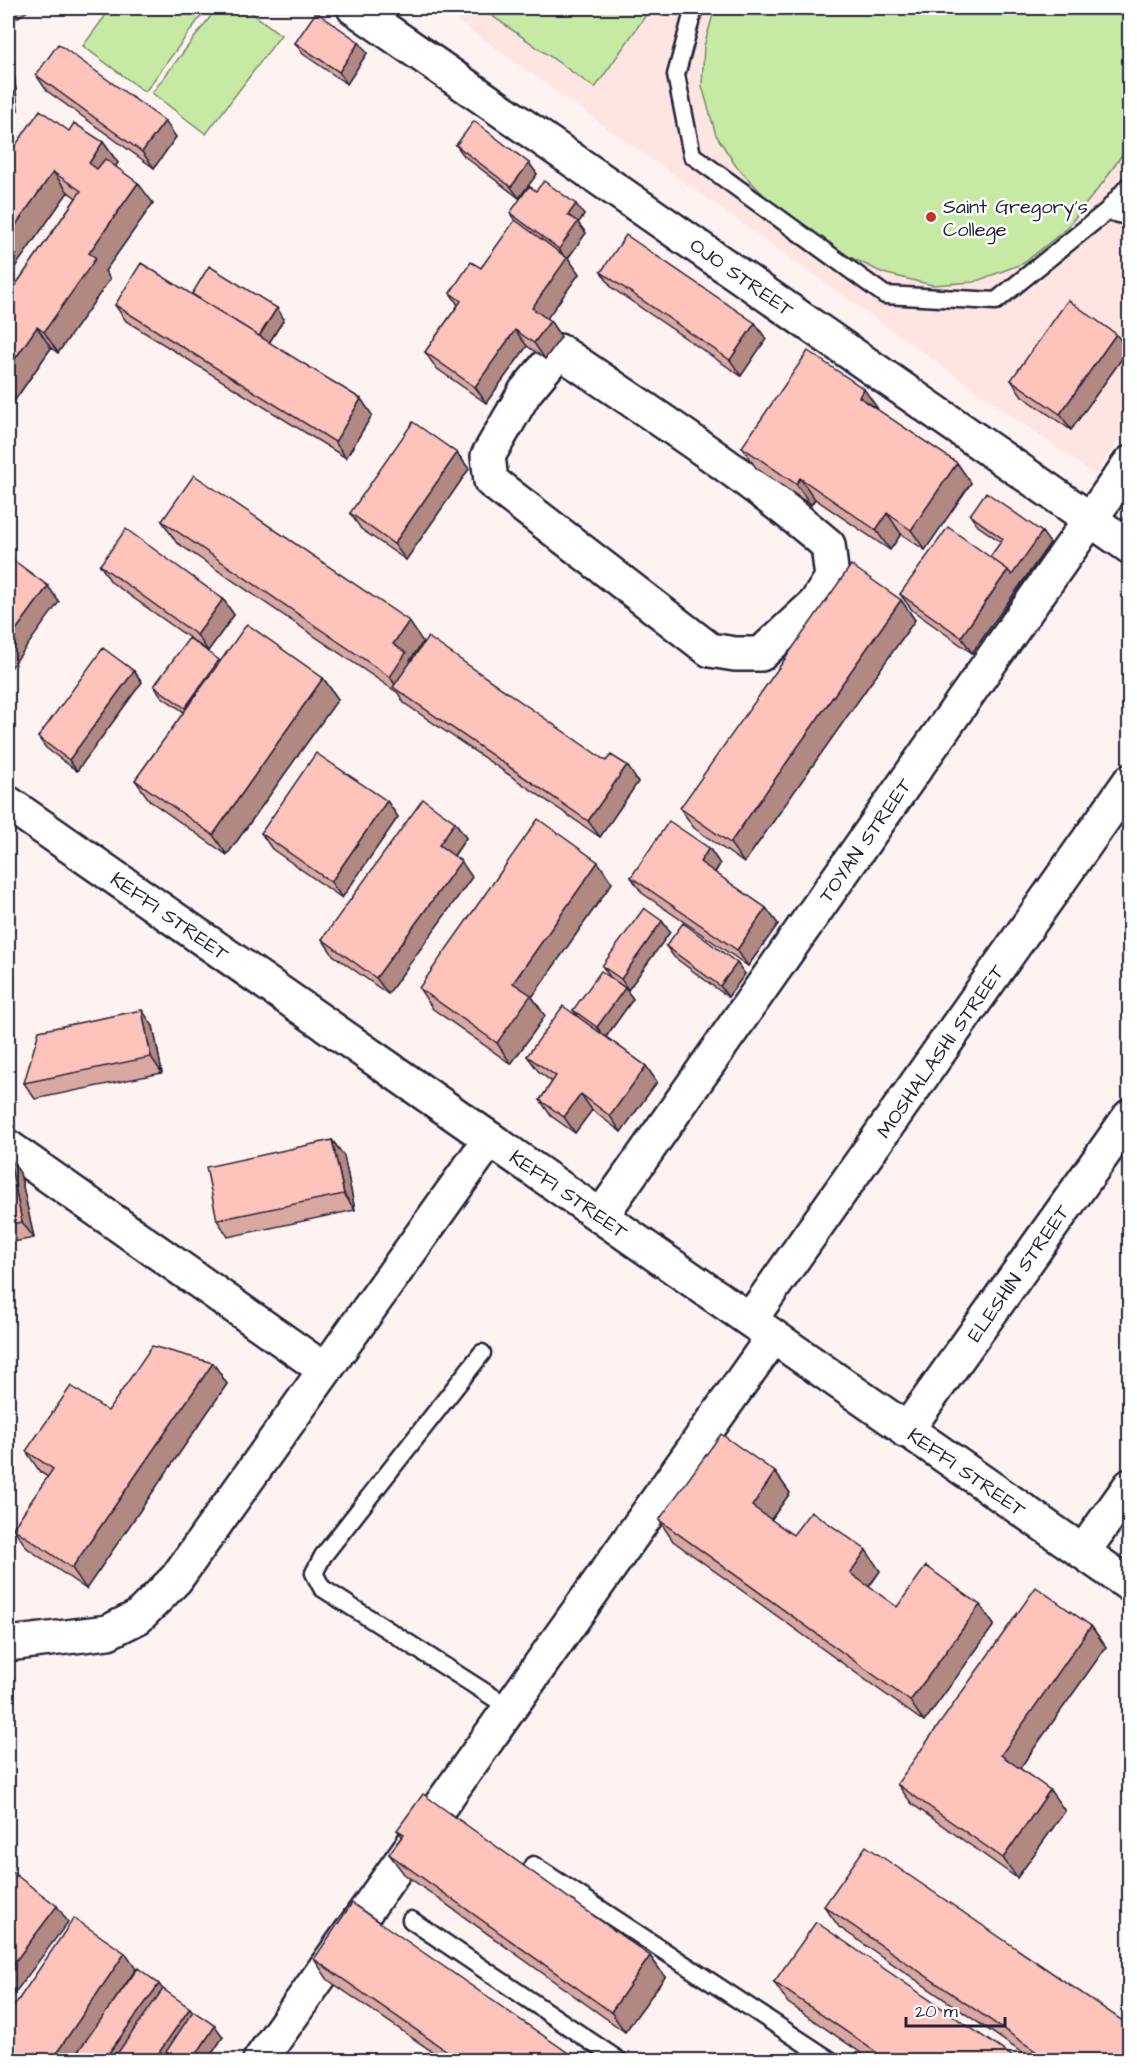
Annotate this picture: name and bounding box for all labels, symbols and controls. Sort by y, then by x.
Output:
place label: Saint Gregory's College [943,193,1088,245]
marker: Saint Gregory's College [924,210,938,224]
street label: OJO STREET [684,232,799,324]
street label: TOYAN STREET [813,772,919,908]
street label: KEFFI STREET [105,866,235,968]
street label: MOSHALASHI STREET [870,959,1012,1144]
street label: KEFFI STREET [504,1144,634,1246]
street label: ELESHIN STREET [961,1199,1077,1348]
street label: KEFFI STREET [902,1422,1032,1524]
scale bar [906,1990,1005,2028]
text: 20 m [915,1999,958,2024]

